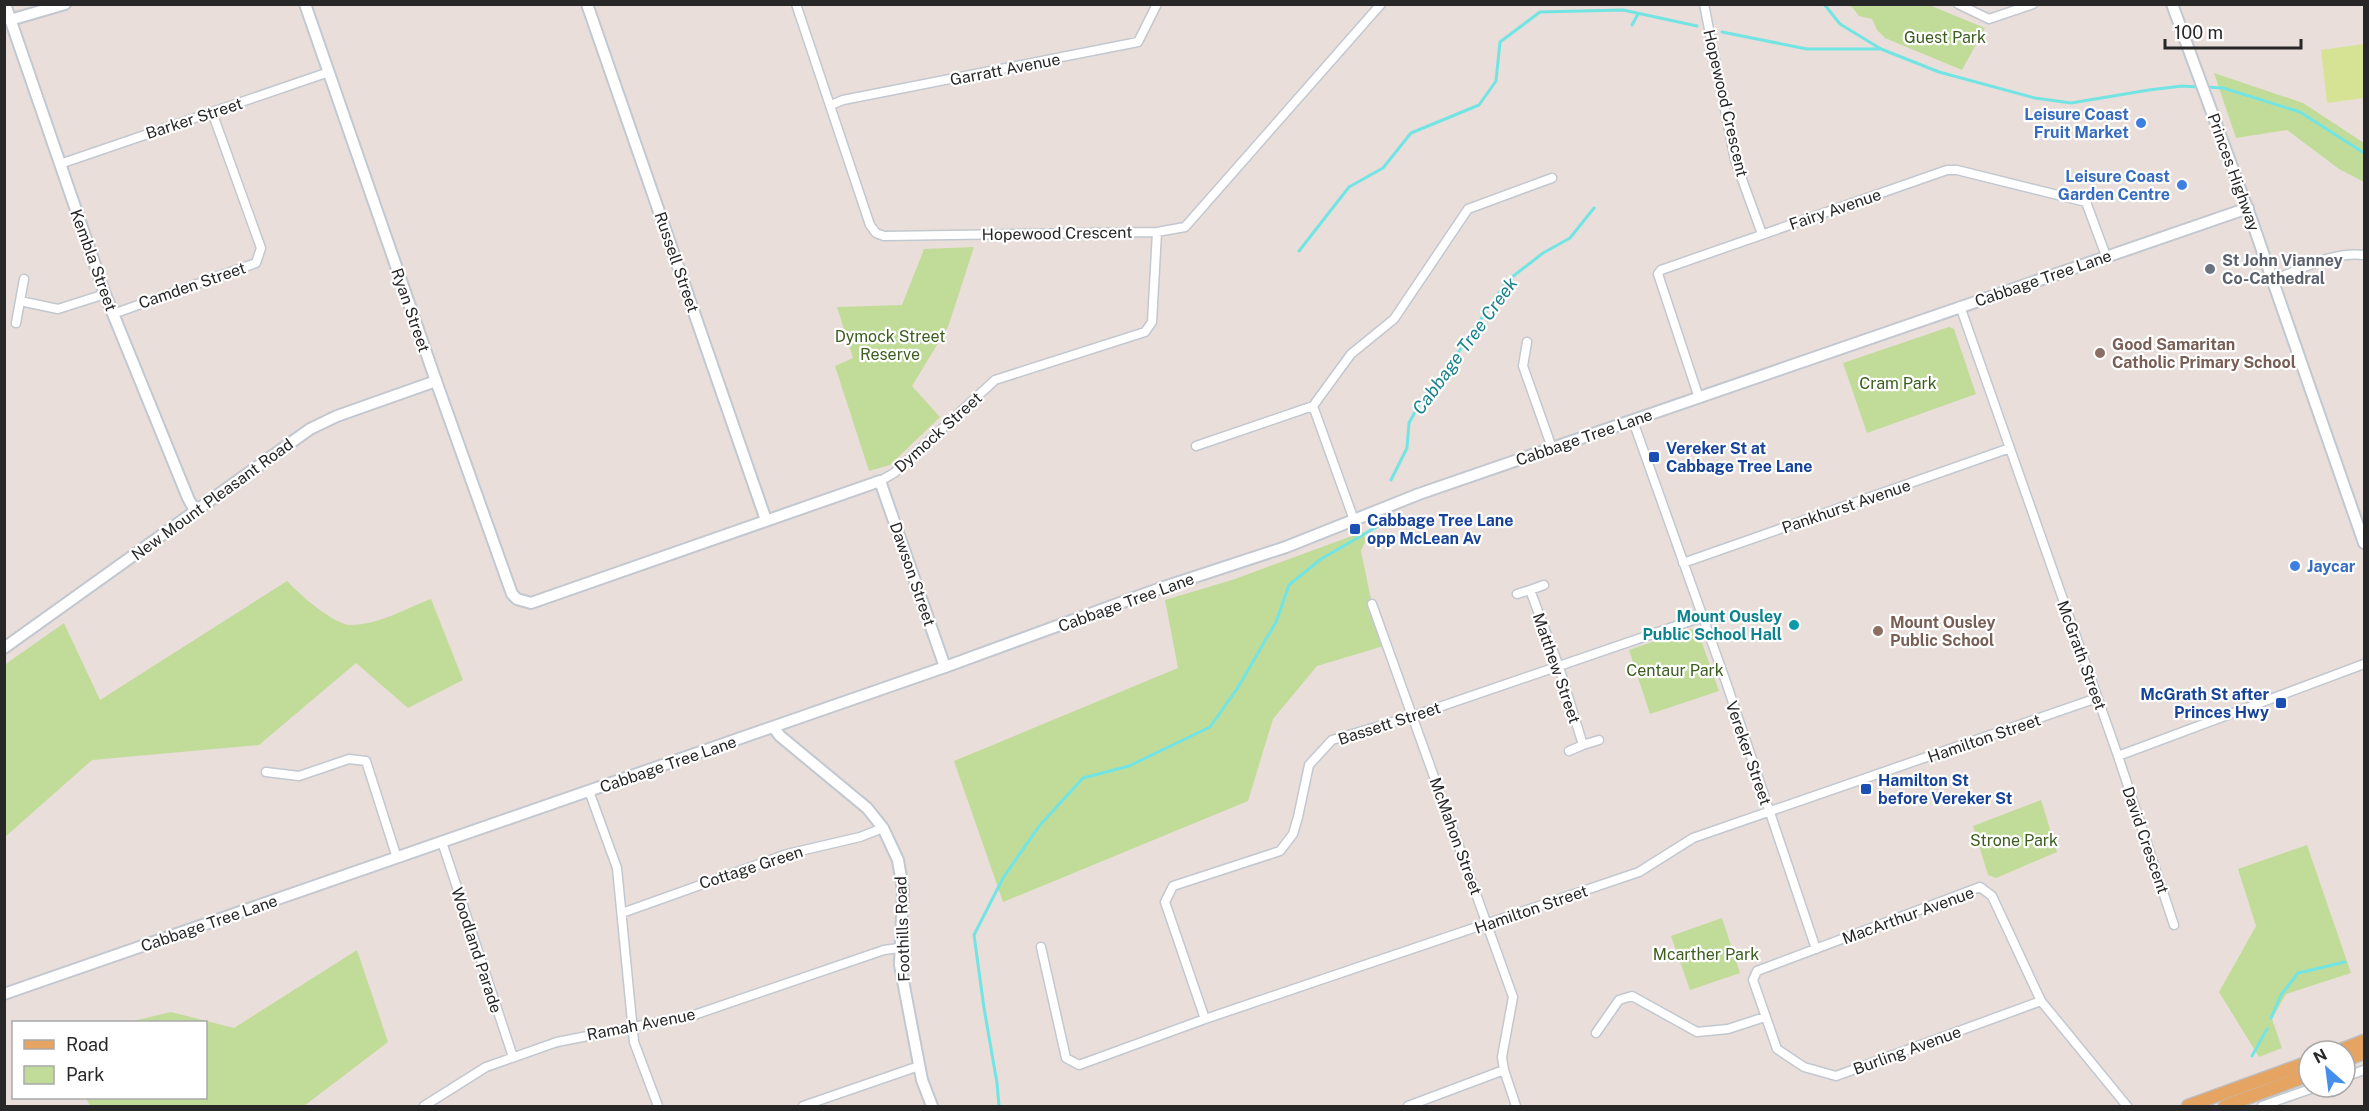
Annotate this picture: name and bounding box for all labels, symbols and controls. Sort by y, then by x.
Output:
scale bar [2165,12,2302,50]
text: 100 m [2174,22,2223,43]
street label: Hopewood Crescent [1699,28,1752,179]
park label: Guest Park [1904,28,1986,47]
street label: Garratt Avenue [948,49,1062,89]
street label: Barker Street [143,94,245,143]
place label: Leisure Coast Fruit Market [2024,105,2129,142]
street label: Princes Highway [2203,111,2264,234]
marker: Leisure Coast Fruit Market [2134,116,2148,130]
place label: Leisure Coast Garden Centre [2058,167,2170,204]
marker: Leisure Coast Garden Centre [2175,178,2189,192]
street label: Fairy Avenue [1787,185,1884,234]
street label: Kembla Street [66,207,121,314]
street label: Russell Street [650,209,703,315]
street label: Hopewood Crescent [982,223,1132,244]
street label: Cabbage Tree Lane [1972,246,2114,311]
place label: St John Vianney Co-Cathedral [2222,251,2343,288]
street label: Camden Street [136,258,248,313]
marker: St John Vianney Co-Cathedral [2203,262,2217,276]
street label: Ryan Street [387,266,434,355]
water label: Cabbage Tree Creek [1408,273,1522,418]
park label: Dymock Street Reserve [835,327,945,364]
place label: Good Samaritan Catholic Primary School [2112,335,2296,372]
marker: Good Samaritan Catholic Primary School [2093,346,2107,360]
park label: Cram Park [1859,374,1937,393]
street label: Dymock Street [891,388,986,476]
street label: Cabbage Tree Lane [1513,405,1655,470]
street label: New Mount Pleasant Road [128,434,297,564]
place label: Vereker St at Cabbage Tree Lane [1666,439,1813,476]
marker: Vereker St at Cabbage Tree Lane [1647,450,1661,464]
street label: Pankhurst Avenue [1779,476,1913,537]
place label: Cabbage Tree Lane opp McLean Av [1367,511,1514,548]
street label: Dawson Street [886,520,939,629]
marker: Cabbage Tree Lane opp McLean Av [1348,522,1362,536]
place label: Jaycar [2307,557,2356,576]
marker: Jaycar [2288,559,2302,573]
street label: Cabbage Tree Lane [1056,569,1197,636]
street label: McGrath Street [2053,598,2110,712]
place label: Mount Ousley Public School Hall [1642,607,1782,644]
street label: Matthew Street [1529,610,1584,726]
place label: Mount Ousley Public School [1890,613,1996,650]
marker: Mount Ousley Public School Hall [1787,618,1801,632]
marker: Mount Ousley Public School [1871,624,1885,638]
park label: Centaur Park [1626,661,1724,680]
place label: McGrath St after Princes Hwy [2140,685,2269,722]
marker: McGrath St after Princes Hwy [2274,696,2288,710]
street label: Bassett Street [1336,698,1443,749]
street label: Vereker Street [1722,699,1775,808]
street label: Hamilton Street [1925,710,2043,767]
street label: Cabbage Tree Lane [597,732,739,797]
place label: Hamilton St before Vereker St [1878,771,2013,808]
street label: McMahon Street [1425,775,1486,898]
marker: Hamilton St before Vereker St [1859,782,1873,796]
street label: David Crescent [2118,784,2173,896]
park label: Strone Park [1970,831,2058,850]
street label: Cottage Green [697,842,805,893]
street label: Foothills Road [891,876,914,982]
street label: Hamilton Street [1472,881,1590,938]
street label: MacArthur Avenue [1840,883,1977,948]
street label: Woodland Parade [447,885,506,1015]
street label: Cabbage Tree Lane [138,891,280,956]
park label: Mcarther Park [1653,945,1759,964]
street label: Ramah Avenue [585,1005,697,1044]
legend [12,1021,207,1099]
street label: Burling Avenue [1851,1022,1964,1079]
text: Road [66,1034,109,1055]
north arrow [2297,1039,2357,1099]
text: N [2310,1045,2330,1068]
text: Park [66,1064,104,1085]

